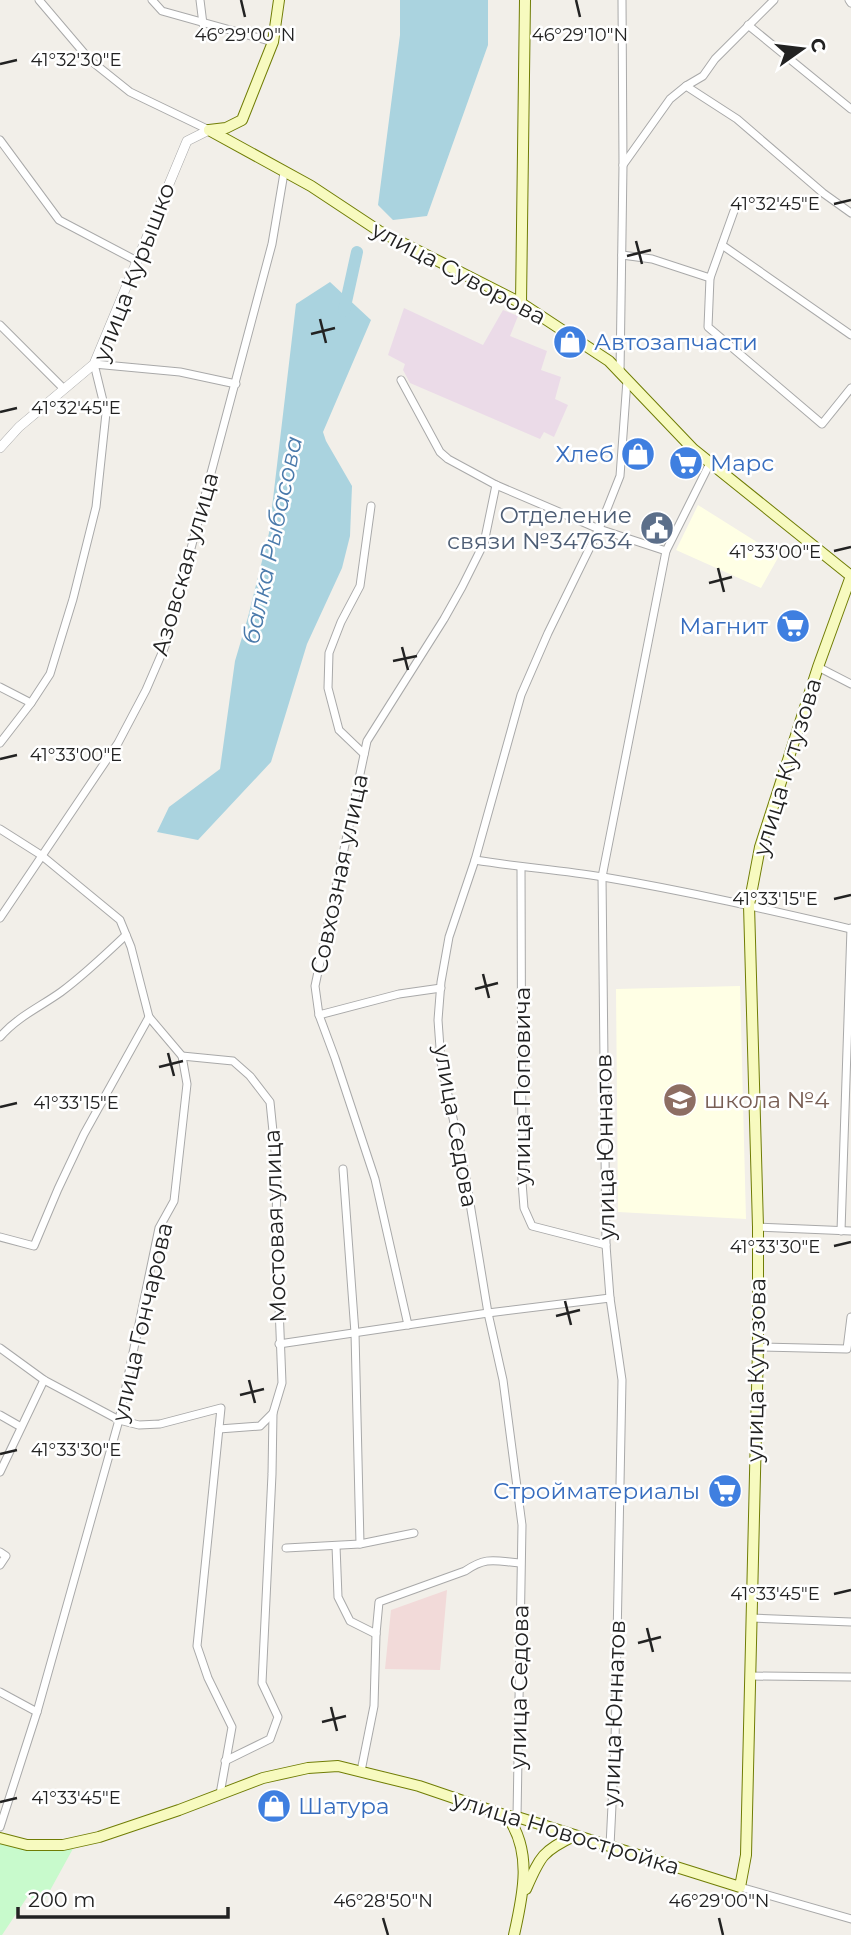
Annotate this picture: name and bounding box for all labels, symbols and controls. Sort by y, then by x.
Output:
north arrow [767,14,837,84]
text: 46°29'00"N [195,24,295,46]
text: 46°29'10"N [532,24,628,46]
text: С [805,36,831,55]
text: 41°32'30"E [31,49,121,71]
street label: улица Курышко [87,179,181,366]
text: 41°32'45"E [730,193,820,215]
street label: улица Суворова [366,215,551,331]
shop icon: Автозапчасти [551,323,589,361]
place label: Автозапчасти [594,328,758,356]
text: 41°32'45"E [31,397,121,419]
water label: балка Рыбасова [236,433,308,647]
shop icon: Хлеб [619,435,657,473]
place label: Хлеб [555,440,614,468]
supermarket icon: Марс [667,444,705,482]
place label: Марс [710,449,774,477]
street label: Азовская улица [145,469,225,659]
place label: Отделение связи №347634 [447,501,632,555]
public building icon: Отделение связи №347634 [638,509,676,547]
text: 41°33'00"E [729,541,821,563]
supermarket icon: Магнит [774,607,812,645]
place label: Магнит [679,612,768,640]
street label: улица Кутузова [746,675,827,860]
text: 41°33'00"E [30,744,122,766]
street label: Совхозная улица [304,771,374,977]
text: 41°33'15"E [732,888,818,910]
street label: улица Поповича [508,987,536,1186]
street label: улица Седова [428,1041,484,1210]
street label: улица Юннатов [589,1054,621,1241]
school or university icon: школа №4 [661,1081,699,1119]
place label: школа №4 [704,1086,829,1114]
text: 41°33'15"E [33,1092,119,1114]
street label: Мостовая улица [258,1129,292,1323]
street label: улица Гончарова [105,1220,179,1425]
text: 41°33'30"E [730,1236,820,1258]
street label: улица Кутузова [740,1278,772,1463]
text: 41°33'30"E [31,1439,121,1461]
supermarket icon: Стройматериалы [706,1472,744,1510]
place label: Стройматериалы [493,1477,700,1505]
text: 41°33'45"E [730,1583,820,1605]
street label: улица Седова [504,1604,534,1771]
street label: улица Юннатов [597,1619,631,1808]
street label: улица Новостройка [448,1785,683,1881]
text: 41°33'45"E [31,1787,121,1809]
shop icon: Шатура [255,1787,293,1825]
place label: Шатура [298,1792,389,1820]
scale bar [18,1876,228,1920]
text: 200 m [28,1887,95,1912]
text: 46°28'50"N [333,1890,433,1912]
text: 46°29'00"N [669,1890,769,1912]

